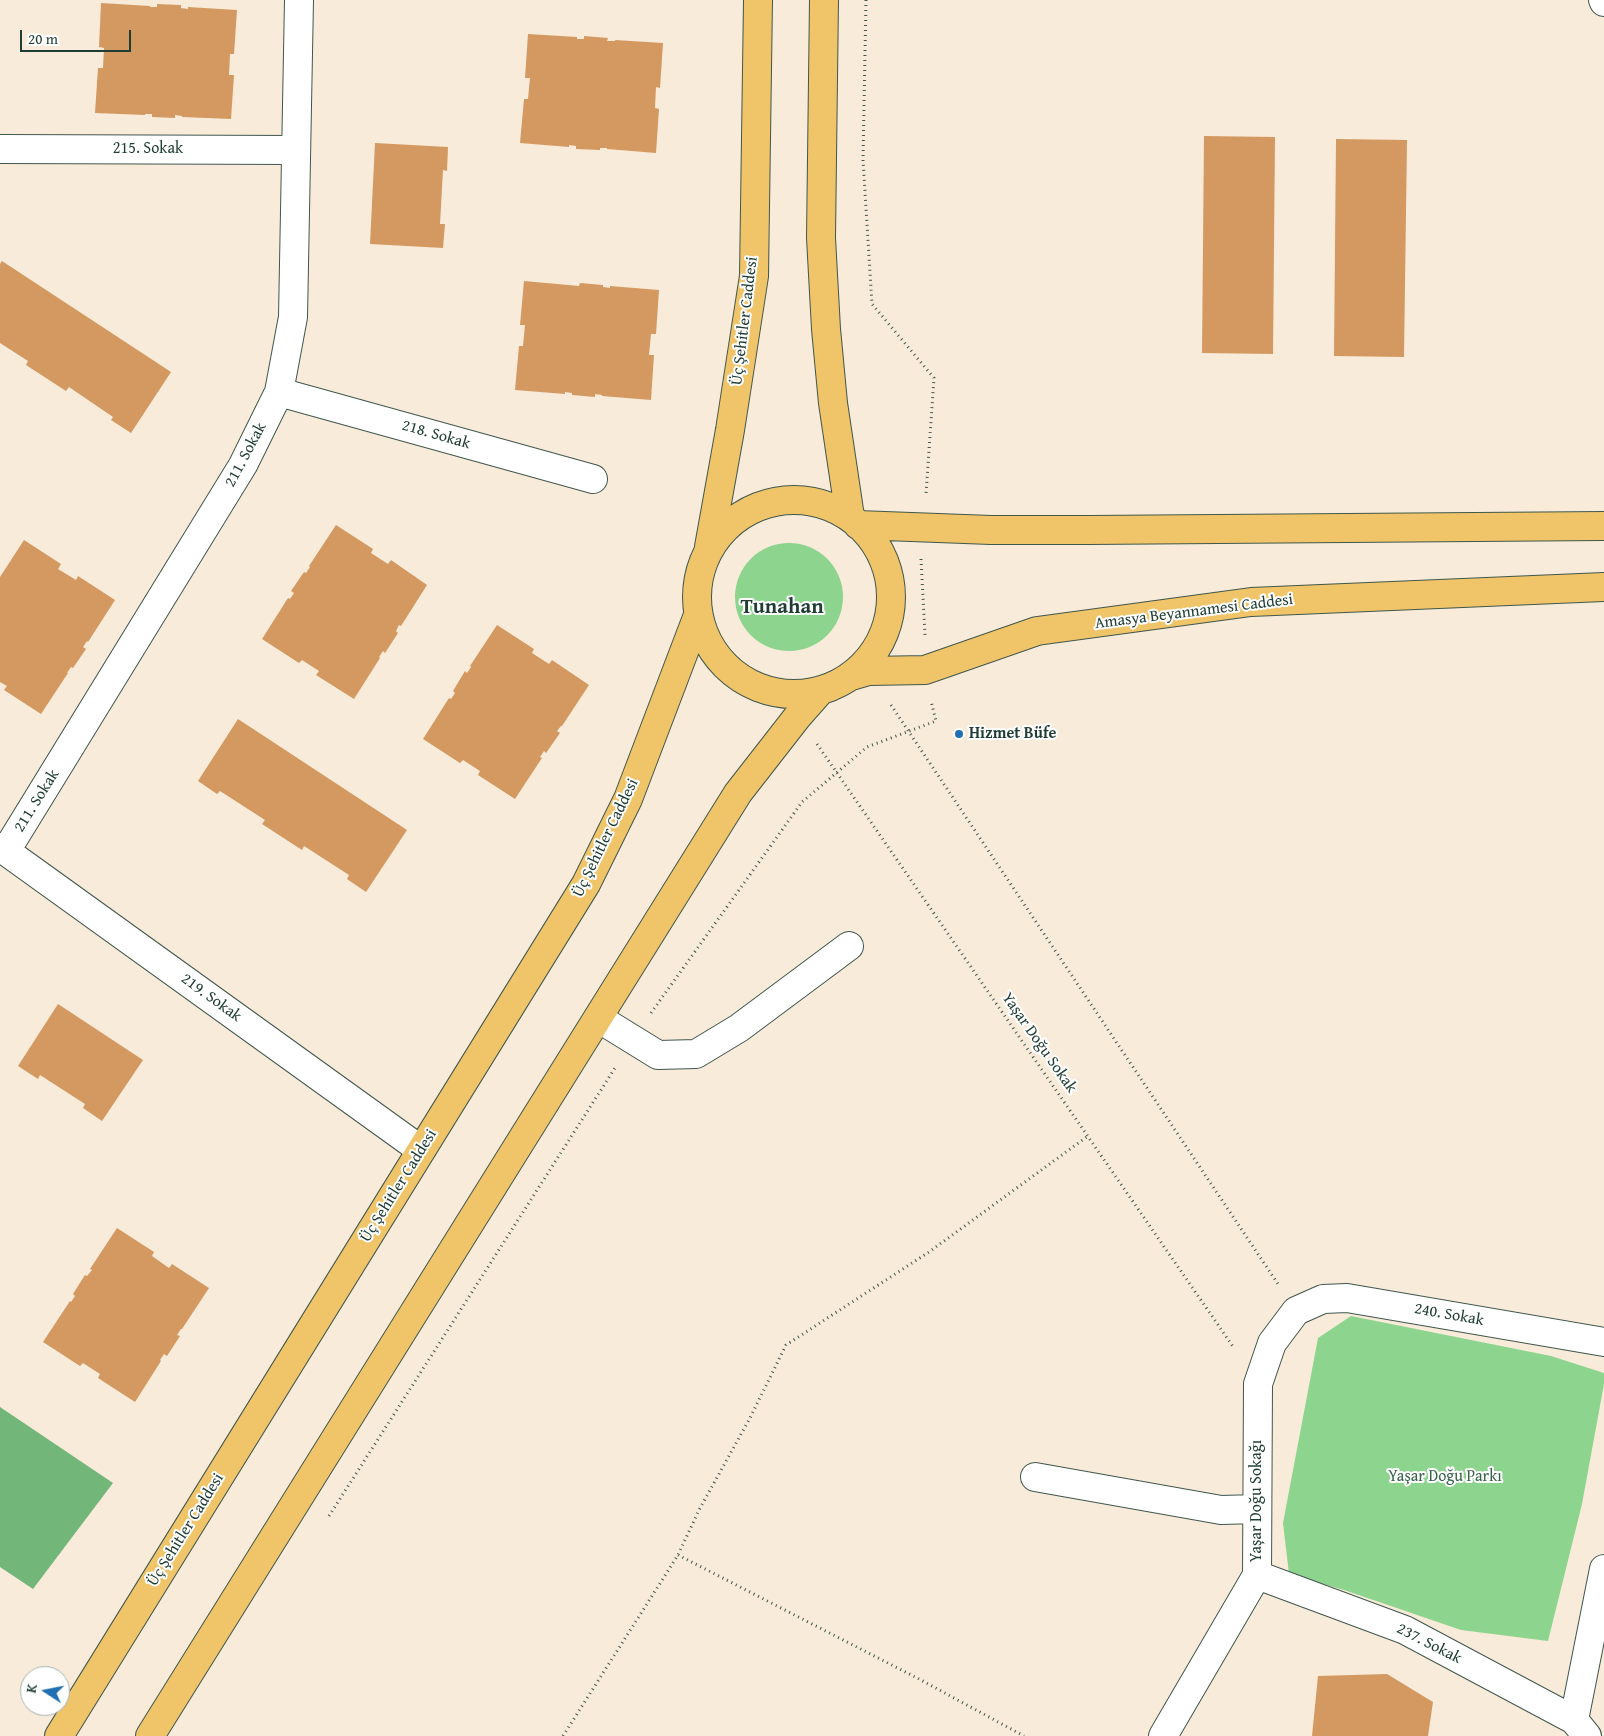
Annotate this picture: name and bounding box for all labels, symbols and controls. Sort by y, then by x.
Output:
scale bar [22,20,134,52]
text: 20 m [28,28,58,49]
street label: 215. Sokak [113,139,183,159]
street label: Üç Şehitler Caddesi [728,256,762,386]
street label: 218. Sokak [400,416,472,454]
street label: 211. Sokak [221,419,271,491]
street label: Amasya Beyannamesi Caddesi [1094,590,1294,634]
district label: Tunahan [740,595,824,621]
place label: Hizmet Büfe [969,724,1056,744]
marker: Hizmet Büfe [953,728,965,740]
street label: 211. Sokak [10,766,64,836]
street label: Üç Şehitler Caddesi [569,776,643,900]
street label: 219. Sokak [177,970,245,1026]
street label: Yaşar Doğu Sokak [997,989,1081,1097]
street label: Üç Şehitler Caddesi [357,1126,441,1246]
street label: 240. Sokak [1413,1299,1485,1331]
street label: Yaşar Doğu Sokağı [1247,1440,1267,1562]
park label: Yaşar Doğu Parkı [1388,1467,1502,1487]
street label: Üç Şehitler Caddesi [144,1470,228,1590]
street label: 237. Sokak [1393,1619,1465,1669]
north arrow [20,1666,70,1716]
text: K [21,1682,42,1695]

